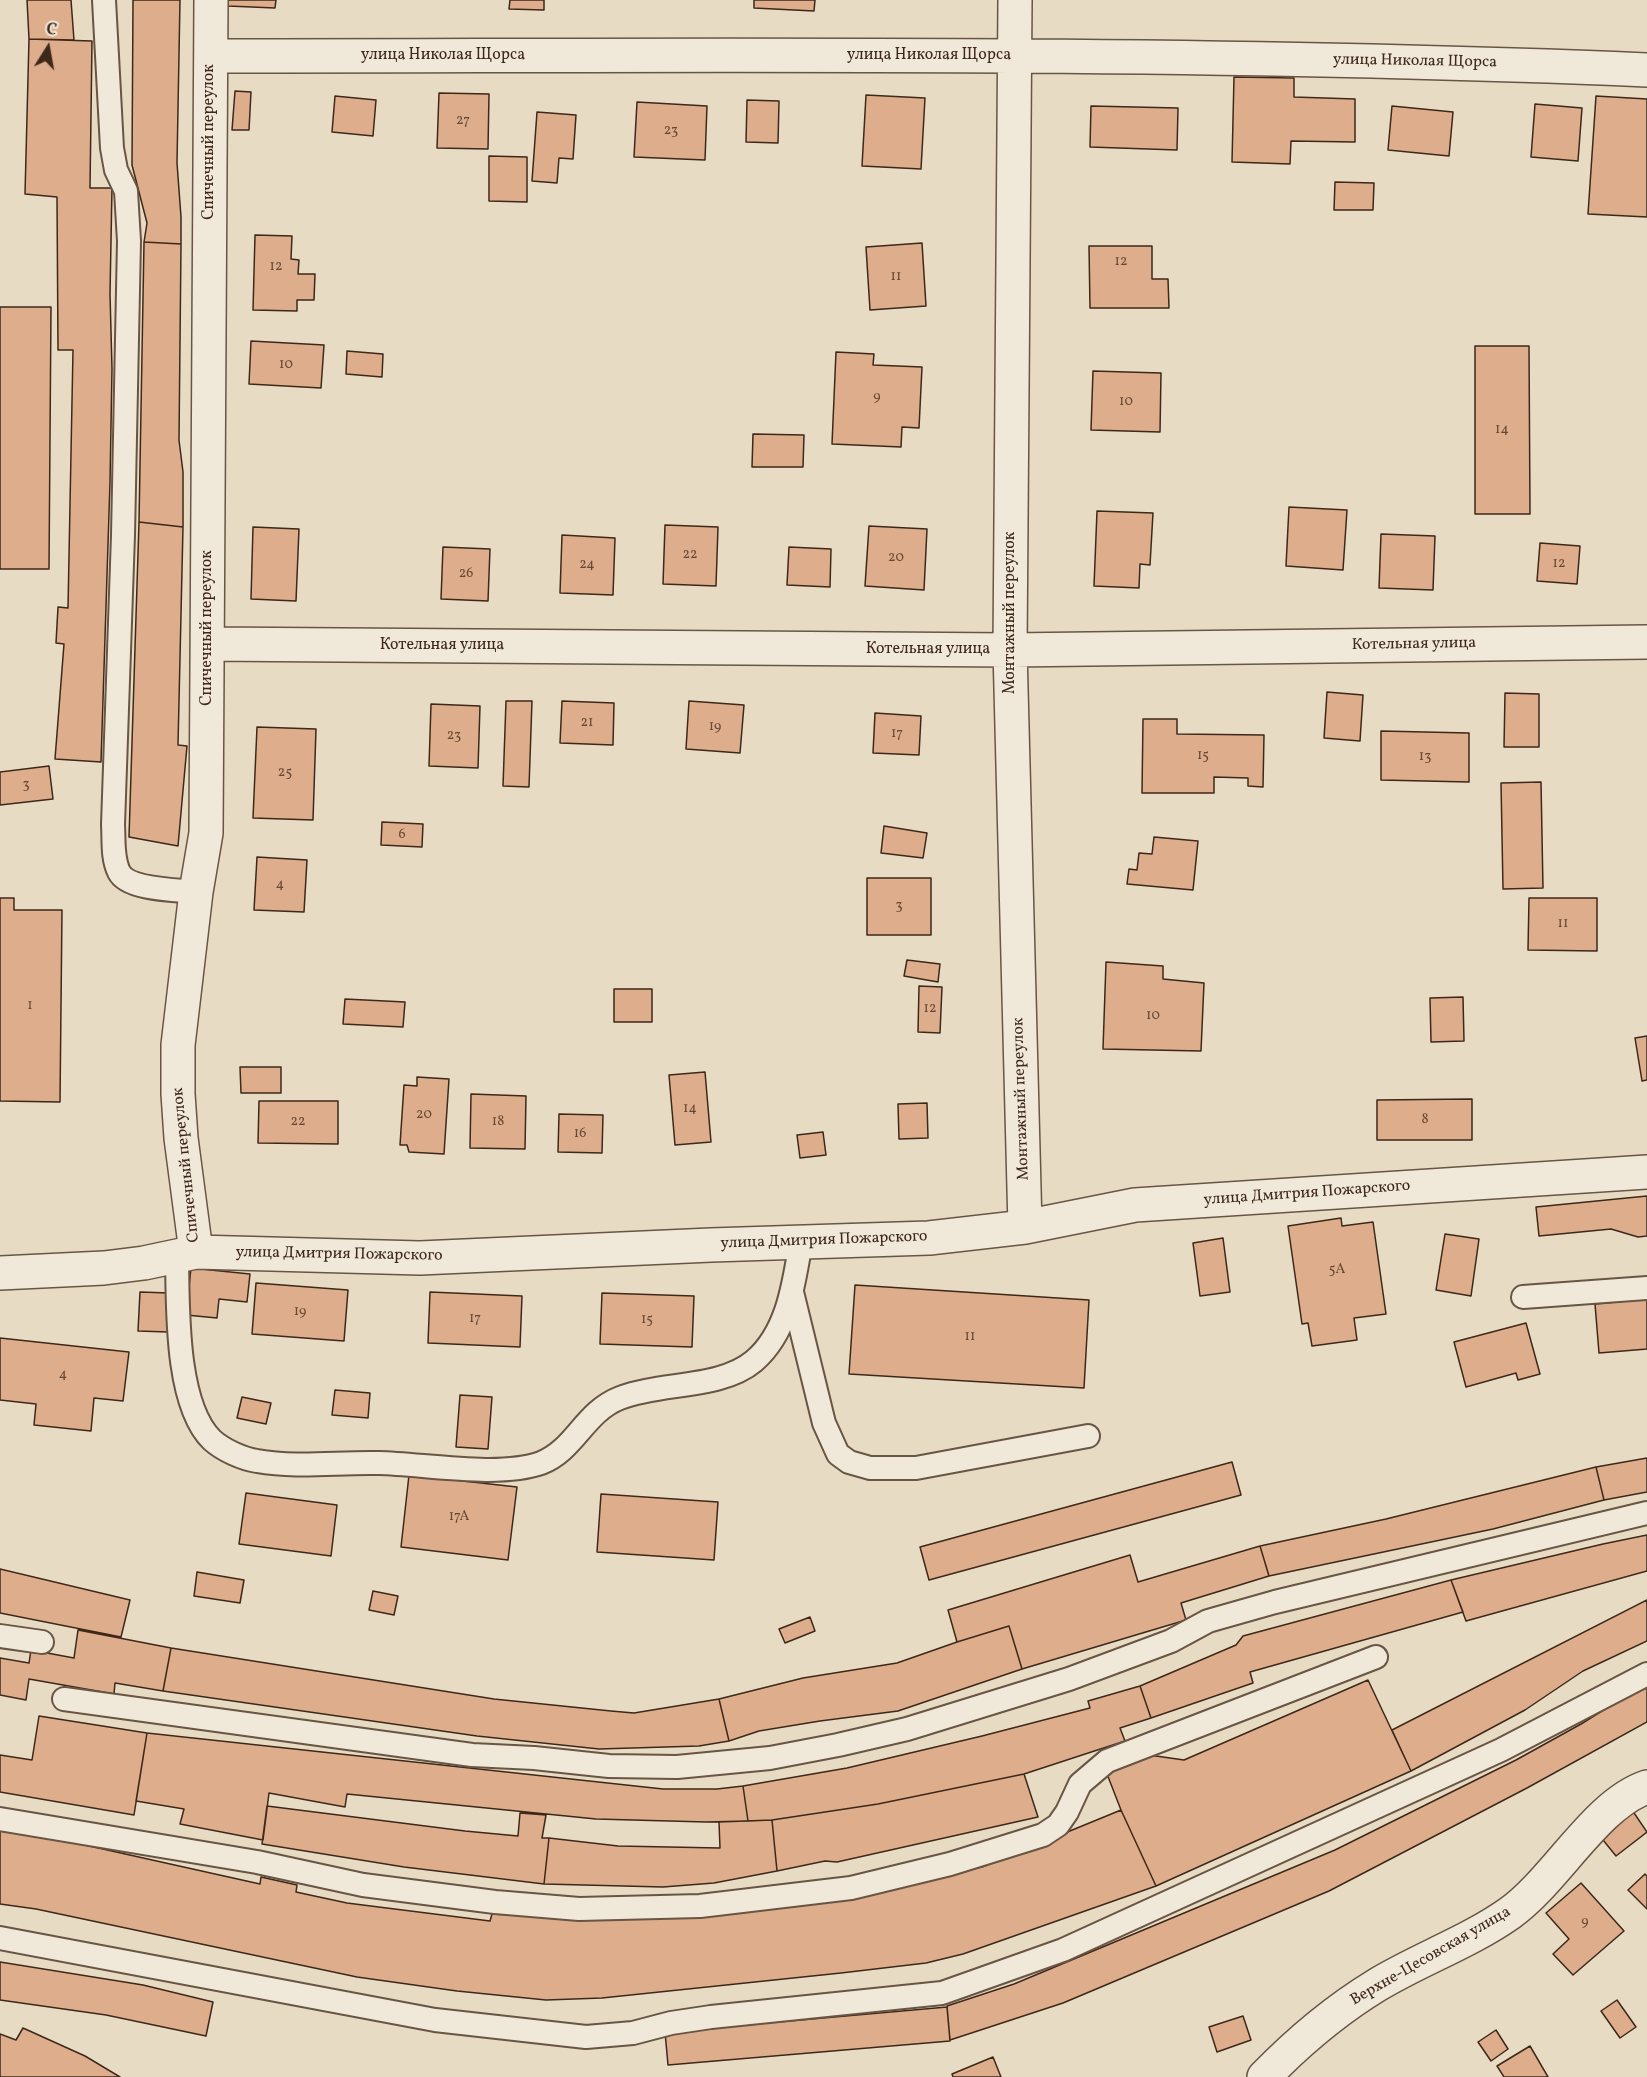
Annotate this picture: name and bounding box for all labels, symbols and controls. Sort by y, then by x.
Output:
north arrow [18,18,78,78]
text: С [44,19,59,42]
street label: улица Николая Щорса [361,46,525,66]
street label: улица Николая Щорса [847,46,1011,66]
street label: улица Николая Щорса [1333,51,1497,73]
street label: Спичечный переулок [200,64,220,220]
house number: 27 [456,113,470,129]
house number: 23 [664,123,678,139]
house number: 12 [1115,254,1127,270]
house number: 12 [270,259,282,275]
house number: 11 [891,269,901,285]
house number: 10 [279,357,293,373]
house number: 9 [873,389,881,405]
house number: 10 [1119,394,1133,410]
house number: 14 [1495,422,1509,438]
street label: Монтажный переулок [1001,532,1021,694]
house number: 22 [682,547,698,563]
street label: Спичечный переулок [198,550,218,706]
house number: 20 [888,550,904,566]
house number: 12 [1553,556,1565,572]
house number: 24 [579,557,595,573]
house number: 26 [459,566,473,582]
street label: Котельная улица [1352,634,1476,656]
street label: Котельная улица [380,636,504,656]
street label: Котельная улица [866,640,990,660]
house number: 21 [581,715,593,731]
house number: 19 [709,719,721,735]
house number: 17 [891,726,903,742]
house number: 23 [447,728,461,744]
house number: 15 [1197,748,1209,764]
house number: 13 [1419,749,1431,765]
house number: 25 [278,765,292,781]
house number: 3 [22,777,30,793]
house number: 6 [398,827,406,843]
house number: 4 [276,877,284,893]
house number: 3 [895,898,903,914]
house number: 11 [1558,916,1568,932]
house number: 1 [27,998,33,1014]
house number: 12 [924,1001,936,1017]
house number: 10 [1146,1008,1160,1024]
street label: Монтажный переулок [1010,1017,1034,1181]
street label: Спичечный переулок [169,1087,205,1243]
house number: 14 [683,1101,697,1117]
house number: 20 [416,1107,432,1123]
house number: 8 [1421,1112,1429,1128]
house number: 22 [290,1114,306,1130]
house number: 18 [492,1114,504,1130]
house number: 16 [574,1126,586,1142]
street label: улица Дмитрия Пожарского [1203,1177,1411,1211]
street label: улица Дмитрия Пожарского [720,1228,928,1254]
street label: улица Дмитрия Пожарского [235,1244,443,1266]
house number: 5А [1329,1262,1345,1278]
house number: 19 [294,1304,306,1320]
house number: 17 [469,1311,481,1327]
house number: 15 [641,1312,653,1328]
house number: 11 [965,1329,975,1345]
house number: 4 [59,1367,67,1383]
house number: 17А [449,1509,469,1525]
street label: Верхне-Цесовская улица [1347,1903,1515,2011]
house number: 9 [1581,1914,1589,1930]

